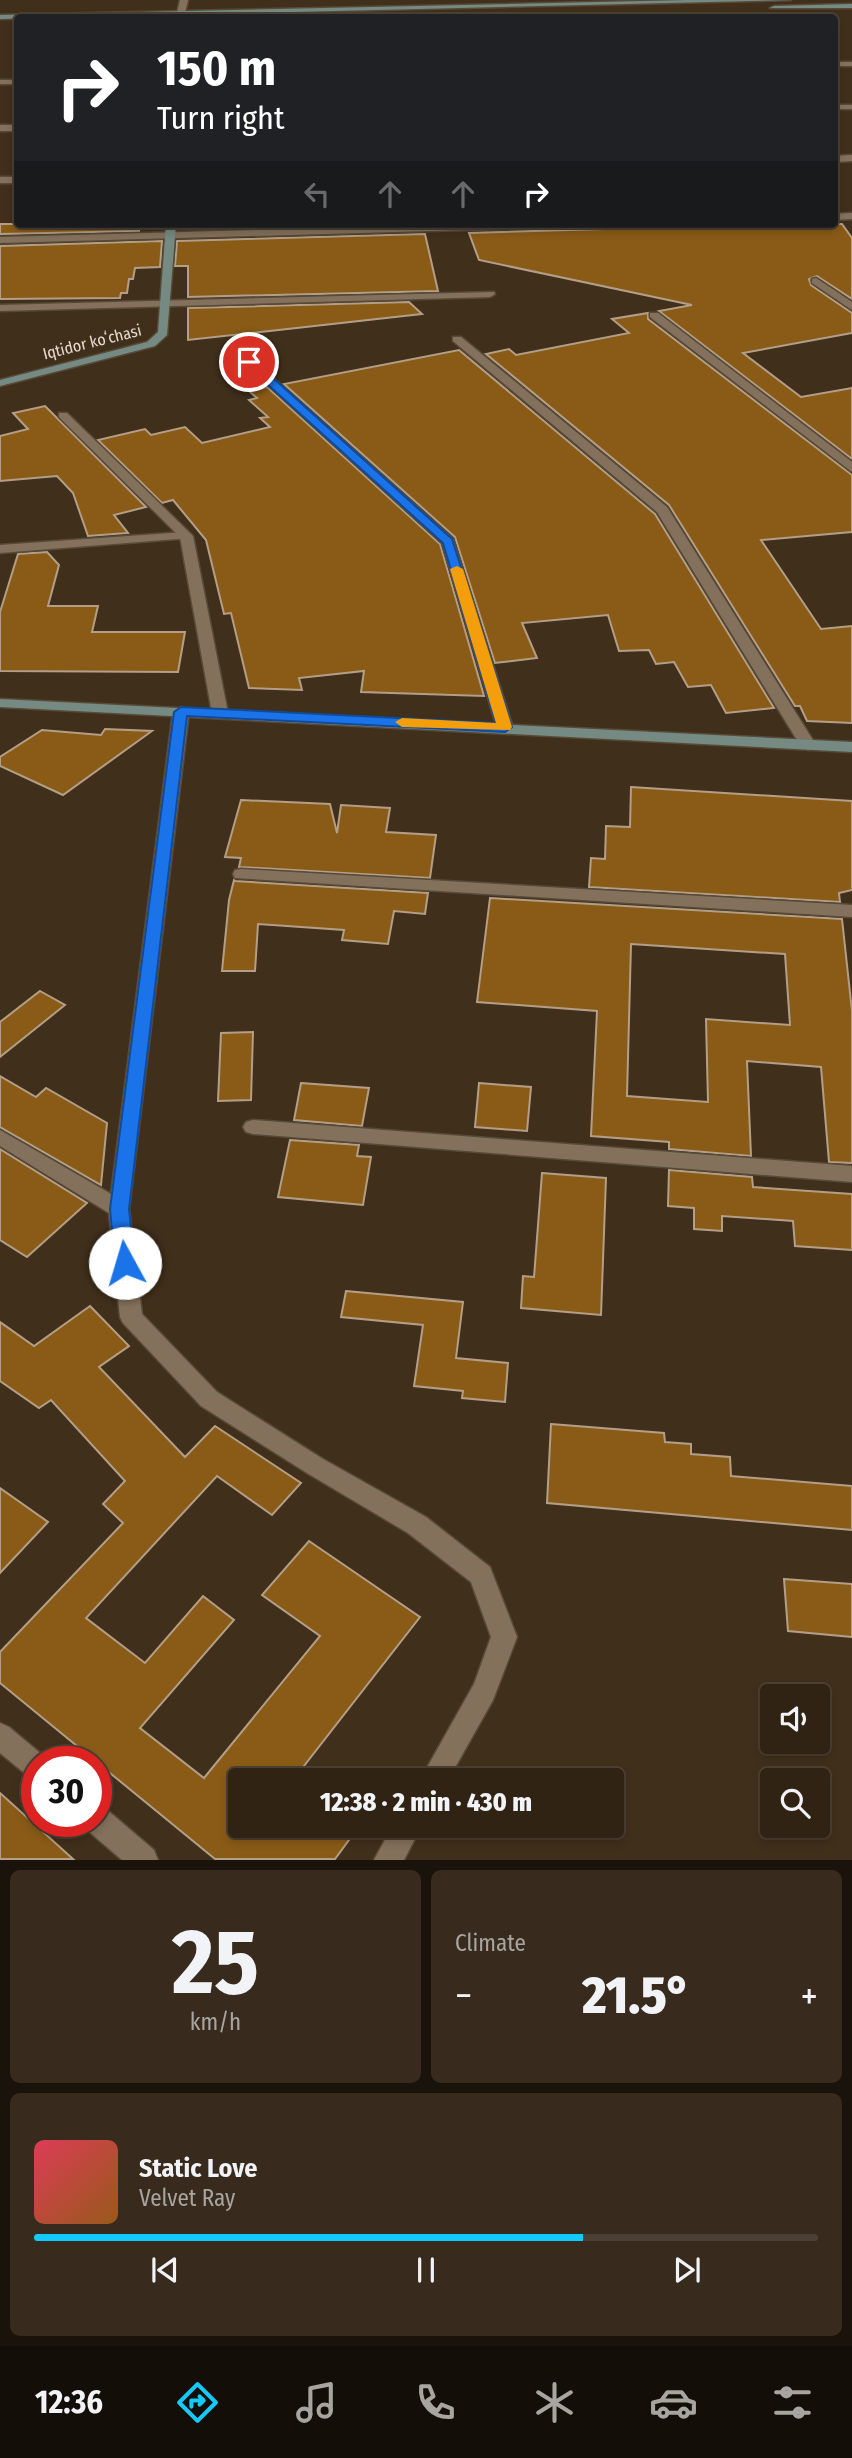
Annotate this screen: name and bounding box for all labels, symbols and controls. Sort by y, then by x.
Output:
text: 150 m [157,39,276,98]
icon: right [42,42,133,133]
text: Turn right [157,99,284,137]
icon: left [298,175,336,213]
icon: ahead [371,175,409,213]
icon: ahead [444,175,482,213]
icon: right [517,175,555,213]
street label: Iqtidor koʻchasi [41,321,143,363]
pin [219,332,279,392]
icon: arrive [230,343,268,381]
position arrow [88,1226,162,1300]
map controls [760,1684,830,1838]
button: sound [760,1684,830,1754]
speed limit sign: 30 [21,1746,112,1837]
button: search [760,1768,830,1838]
text: 12:38 · 2 min · 430 m [320,1787,532,1818]
text: 25 [172,1908,259,2017]
text: Climate [455,1929,526,1957]
text: 21.5° [582,1964,691,2027]
text: − [455,1973,472,2019]
text: + [801,1973,818,2019]
text: km/h [190,2008,241,2036]
text: Static Love [139,2153,257,2184]
text: Velvet Ray [139,2184,235,2212]
icon: previous [146,2251,184,2289]
icon: pause [407,2251,445,2289]
icon: next [668,2251,706,2289]
icon: directions [173,2378,222,2427]
icon: music [292,2378,341,2427]
icon: phone [411,2378,460,2427]
icon: climate [530,2378,579,2427]
icon: car [649,2378,698,2427]
icon: filters [768,2378,817,2427]
text: 12:36 [35,2383,103,2421]

